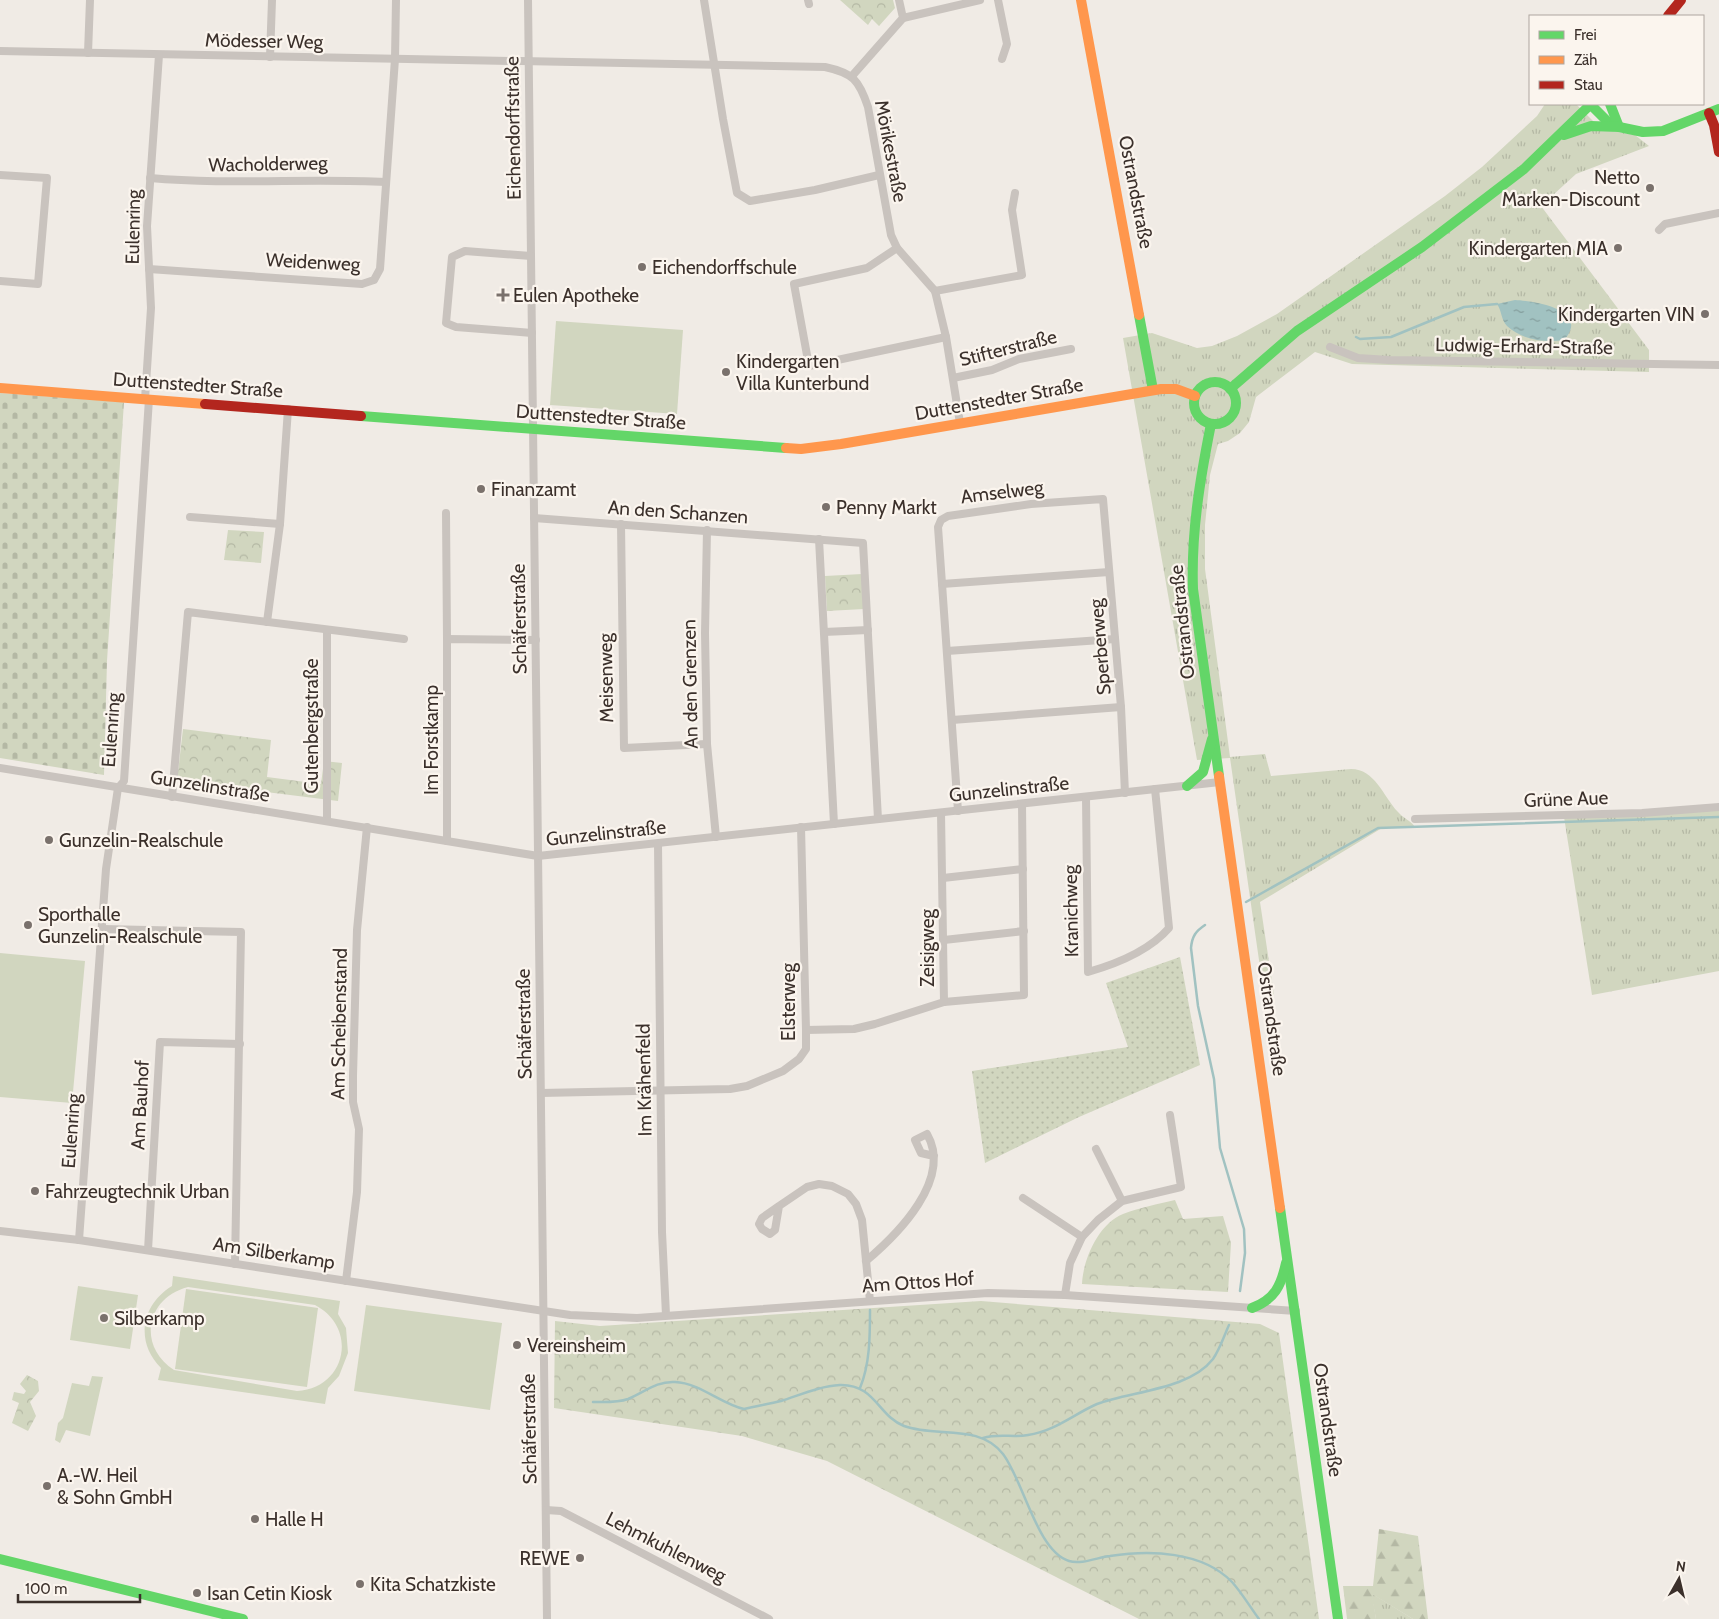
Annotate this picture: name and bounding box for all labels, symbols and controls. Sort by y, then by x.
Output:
legend [1529,15,1704,105]
text: Frei [1574,26,1597,44]
street label: Mödesser Weg [205,28,324,54]
text: Zäh [1574,51,1597,69]
street label: Eichendorffstraße [500,56,526,200]
text: Stau [1574,76,1603,94]
street label: Mörikestraße [870,98,912,204]
street label: Ostrandstraße [1114,133,1158,251]
street label: Wacholderweg [208,151,328,177]
place label: Netto Marken-Discount [1502,166,1641,211]
marker: Netto Marken-Discount [1644,182,1656,194]
street label: Eulenring [121,189,145,265]
place label: Kindergarten MIA [1469,237,1608,260]
marker: Kindergarten MIA [1612,242,1624,254]
street label: Weidenweg [265,248,361,276]
place label: Eichendorffschule [652,256,797,279]
marker: Eichendorffschule [636,261,648,273]
place label: Eulen Apotheke [513,284,639,307]
marker: Eulen Apotheke [497,289,509,301]
place label: Kindergarten VIN [1558,303,1695,326]
marker: Kindergarten VIN [1699,308,1711,320]
street label: Stifterstraße [957,325,1059,371]
street label: Ludwig-Erhard-Straße [1435,333,1613,359]
place label: Kindergarten Villa Kunterbund [736,350,869,395]
marker: Kindergarten Villa Kunterbund [720,366,732,378]
street label: Duttenstedter Straße [112,368,284,402]
street label: Duttenstedter Straße [913,373,1085,425]
street label: Duttenstedter Straße [515,400,687,434]
street label: Amselweg [959,475,1045,508]
place label: Finanzamt [491,478,577,501]
marker: Finanzamt [475,483,487,495]
street label: An den Schanzen [607,496,749,528]
place label: Penny Markt [836,496,937,519]
marker: Penny Markt [820,501,832,513]
street label: Schäferstraße [507,563,531,675]
street label: Ostrandstraße [1165,563,1199,680]
street label: Sperberweg [1084,597,1116,696]
street label: An den Grenzen [677,619,703,749]
street label: Meisenweg [594,632,618,723]
street label: Gutenbergstraße [300,658,323,793]
street label: Im Forstkamp [420,685,443,795]
street label: Eulenring [97,691,125,768]
street label: Gunzelinstraße [149,765,272,807]
street label: Gunzelinstraße [948,771,1070,807]
street label: Grüne Aue [1523,786,1609,812]
street label: Gunzelinstraße [545,815,667,851]
place label: Gunzelin-Realschule [59,829,223,852]
marker: Gunzelin-Realschule [43,834,55,846]
street label: Kranichweg [1059,864,1083,957]
place label: Sporthalle Gunzelin-Realschule [38,903,202,948]
street label: Zeisigweg [916,909,939,987]
marker: Sporthalle Gunzelin-Realschule [22,919,34,931]
street label: Am Scheibenstand [326,948,352,1100]
street label: Ostrandstraße [1253,961,1291,1078]
street label: Elsterweg [777,963,800,1041]
street label: Schäferstraße [512,968,536,1080]
street label: Im Krähenfeld [632,1023,656,1137]
street label: Am Bauhof [126,1059,154,1151]
street label: Eulenring [57,1092,85,1169]
place label: Fahrzeugtechnik Urban [45,1180,229,1203]
marker: Fahrzeugtechnik Urban [29,1185,41,1197]
street label: Am Silberkamp [211,1232,337,1274]
street label: Am Ottos Hof [861,1267,976,1297]
place label: Silberkamp [114,1307,205,1330]
marker: Silberkamp [98,1312,110,1324]
place label: Vereinsheim [527,1334,626,1357]
marker: Vereinsheim [511,1339,523,1351]
street label: Ostrandstraße [1309,1362,1347,1479]
street label: Schäferstraße [517,1373,541,1485]
place label: A.-W. Heil & Sohn GmbH [57,1464,173,1509]
marker: A.-W. Heil & Sohn GmbH [41,1480,53,1492]
street label: Lehmkuhlenweg [602,1507,731,1588]
place label: Halle H [265,1508,324,1531]
marker: Halle H [249,1513,261,1525]
place label: REWE [520,1547,570,1570]
marker: REWE [574,1552,586,1564]
north arrow [1654,1554,1704,1604]
text: N [1675,1557,1687,1576]
scale bar [18,1572,140,1604]
place label: Kita Schatzkiste [370,1573,496,1596]
marker: Kita Schatzkiste [354,1578,366,1590]
text: 100 m [25,1580,67,1598]
place label: Isan Cetin Kiosk [207,1582,333,1605]
marker: Isan Cetin Kiosk [191,1587,203,1599]

